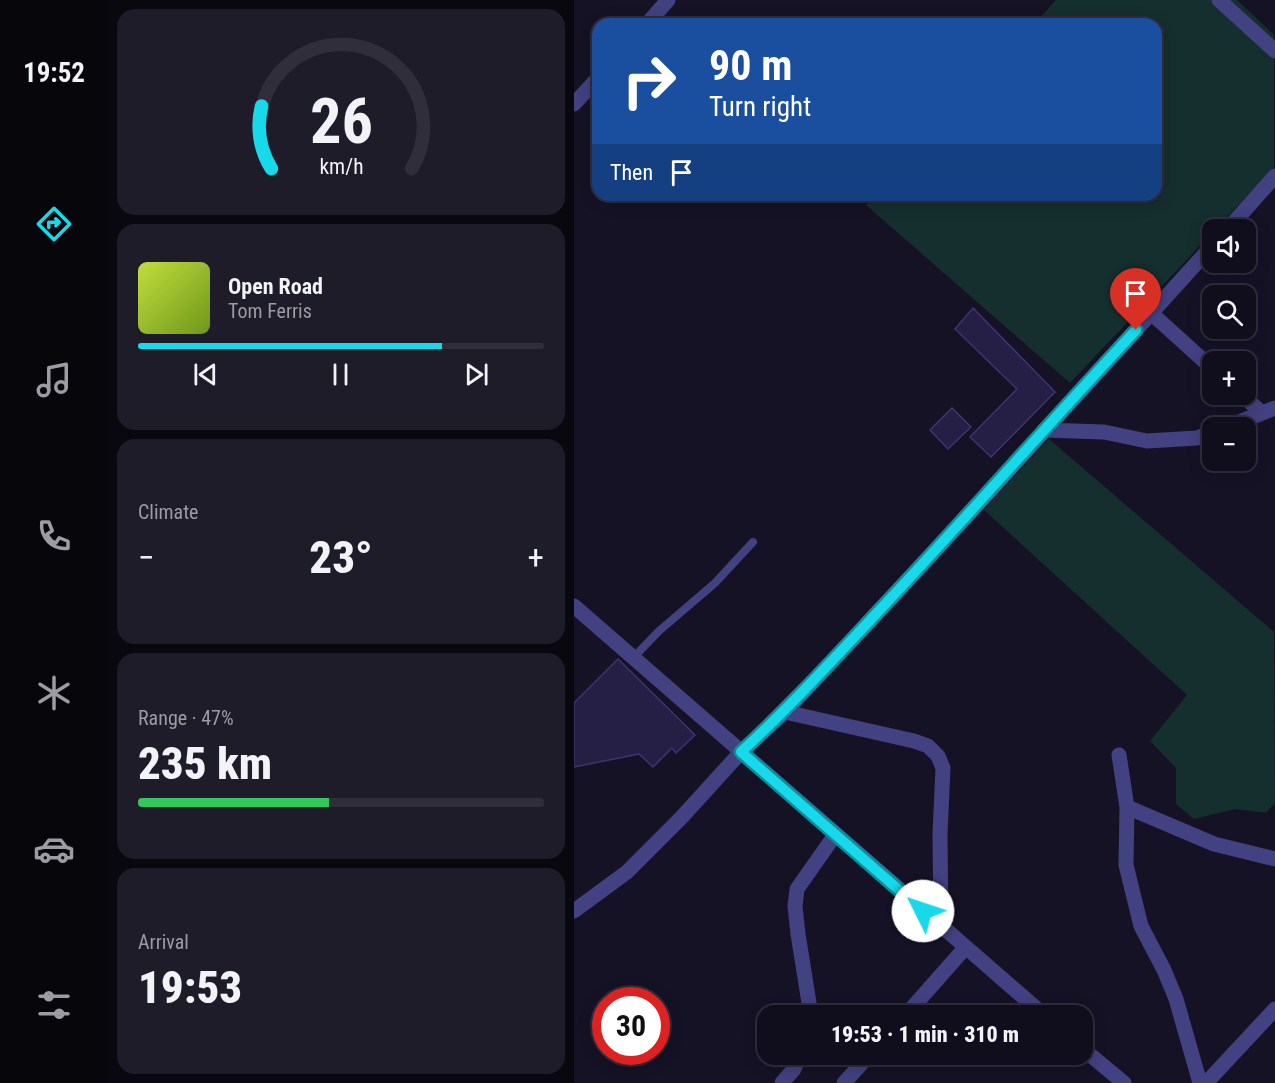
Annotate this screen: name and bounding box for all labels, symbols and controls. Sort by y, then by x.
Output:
text: 90 m [709,41,792,90]
icon: right [610,42,688,120]
text: 19:52 [23,57,85,89]
text: 26 [309,85,373,158]
text: Turn right [709,91,811,123]
text: km/h [319,154,363,179]
icon: arrive [665,156,698,189]
text: Then [610,160,653,185]
icon: directions [33,203,75,245]
map controls [1202,219,1256,471]
button: sound [1202,219,1256,273]
pin [1110,268,1161,330]
text: Open Road [228,274,323,299]
icon: arrive [1119,277,1152,310]
button: search [1202,285,1256,339]
text: Tom Ferris [228,299,312,323]
button: + [1202,351,1256,405]
icon: previous [189,358,222,391]
icon: pause [324,358,357,391]
icon: next [460,358,493,391]
icon: music [33,359,75,401]
button: − [1202,417,1256,471]
text: Climate [138,500,198,524]
icon: phone [33,515,75,557]
text: 23° [309,531,373,584]
text: − [138,538,155,577]
text: + [528,538,544,577]
icon: climate [33,672,75,714]
text: Range · 47% [138,706,234,730]
text: 235 km [138,737,272,790]
icon: car [33,828,75,870]
position arrow [891,879,955,943]
text: Arrival [138,930,189,954]
text: 19:53 [138,961,242,1014]
icon: filters [33,984,75,1026]
speed limit sign: 30 [592,987,670,1065]
text: 19:53 · 1 min · 310 m [831,1022,1019,1047]

